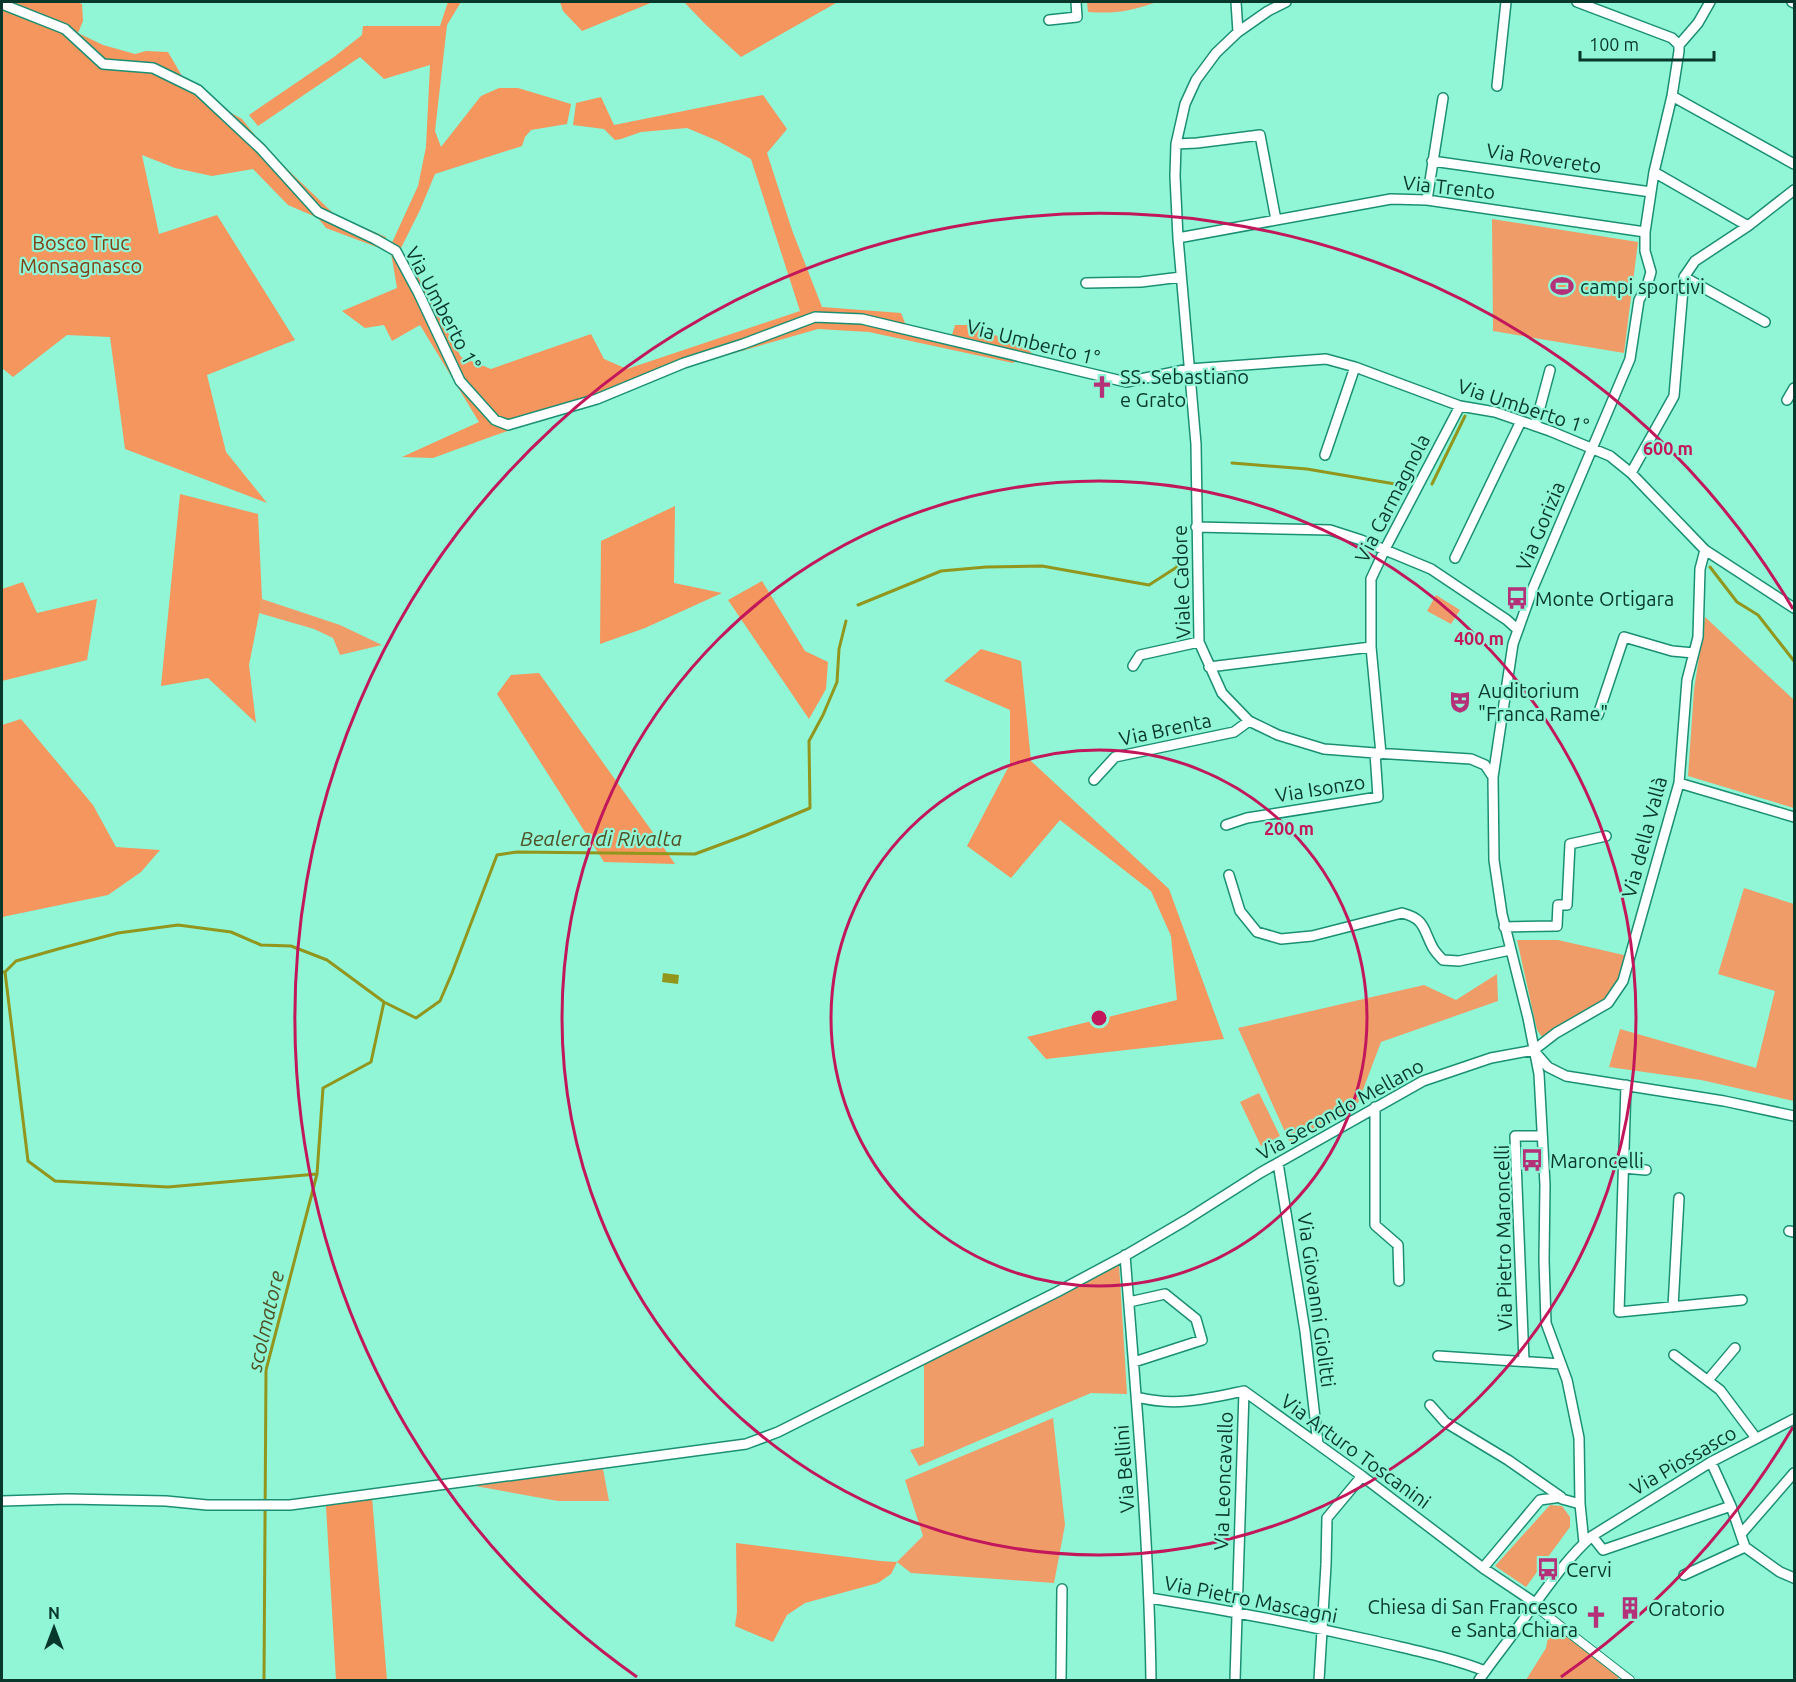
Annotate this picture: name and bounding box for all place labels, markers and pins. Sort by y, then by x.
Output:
sports icon: campi sportivi [1549,273,1575,299]
place label: campi sportivi [1580,275,1705,298]
place label: SS. Sebastiano e Grato [1120,365,1249,411]
church icon: SS. Sebastiano e Grato [1089,374,1115,400]
bus stop icon: Monte Ortigara [1504,585,1530,611]
place label: Monte Ortigara [1535,587,1674,610]
place label: Auditorium "Franca Rame" [1478,679,1608,725]
theatre icon: Auditorium "Franca Rame" [1447,689,1473,715]
centre of rings [1089,1008,1109,1028]
bus stop icon: Maroncelli [1519,1147,1545,1173]
place label: Maroncelli [1550,1149,1644,1172]
bus stop icon: Cervi [1535,1556,1561,1582]
place label: Cervi [1566,1558,1612,1581]
place label: Chiesa di San Francesco e Santa Chiara [1368,1595,1578,1641]
building icon: Oratorio [1617,1595,1643,1621]
place label: Oratorio [1648,1597,1725,1620]
church icon: Chiesa di San Francesco e Santa Chiara [1583,1604,1609,1630]

